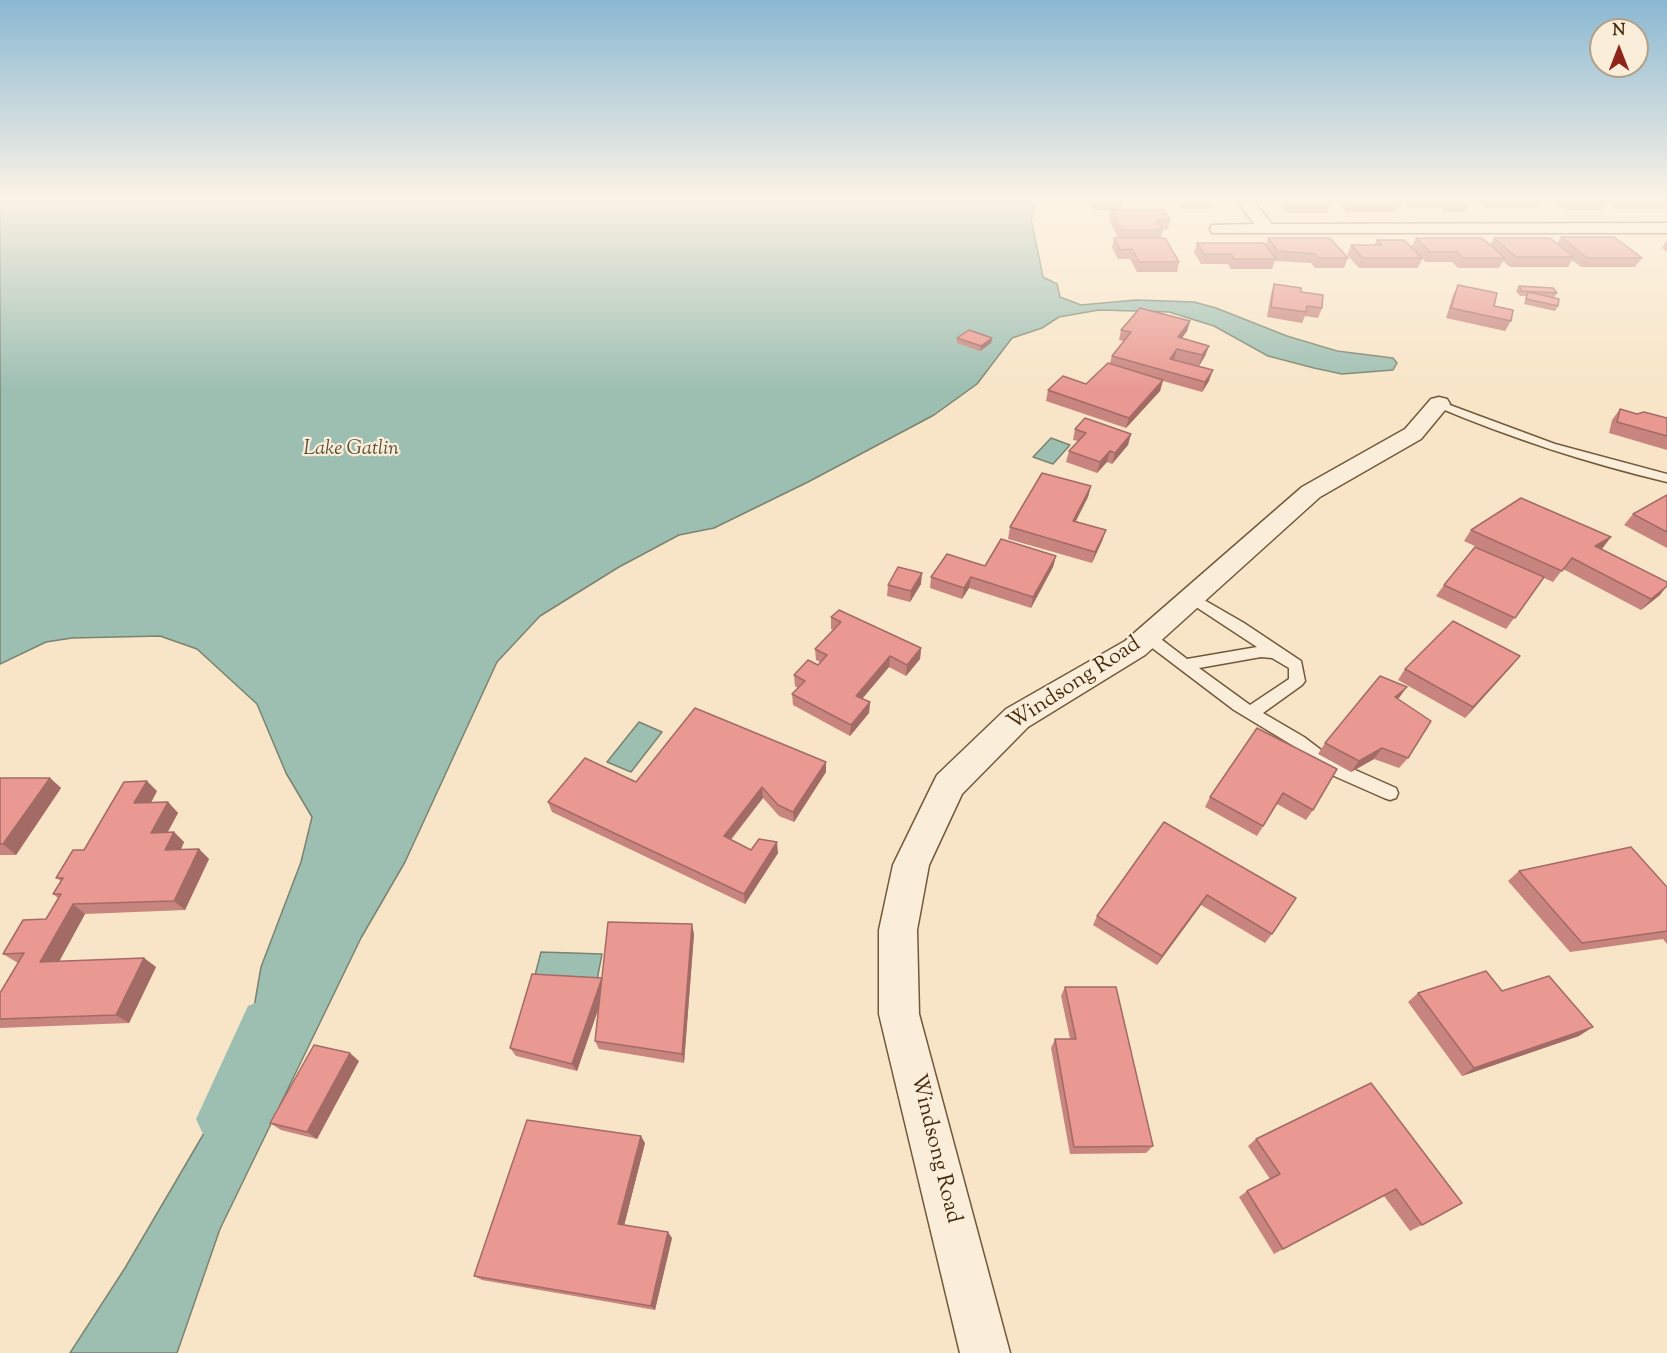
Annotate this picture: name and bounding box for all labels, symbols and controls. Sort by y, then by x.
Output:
north arrow [1589,18,1649,78]
text: N [1613,20,1625,43]
water label: Lake Gatlin [303,439,399,463]
street label: Windsong Road [1004,632,1146,738]
street label: Windsong Road [903,1072,965,1226]

